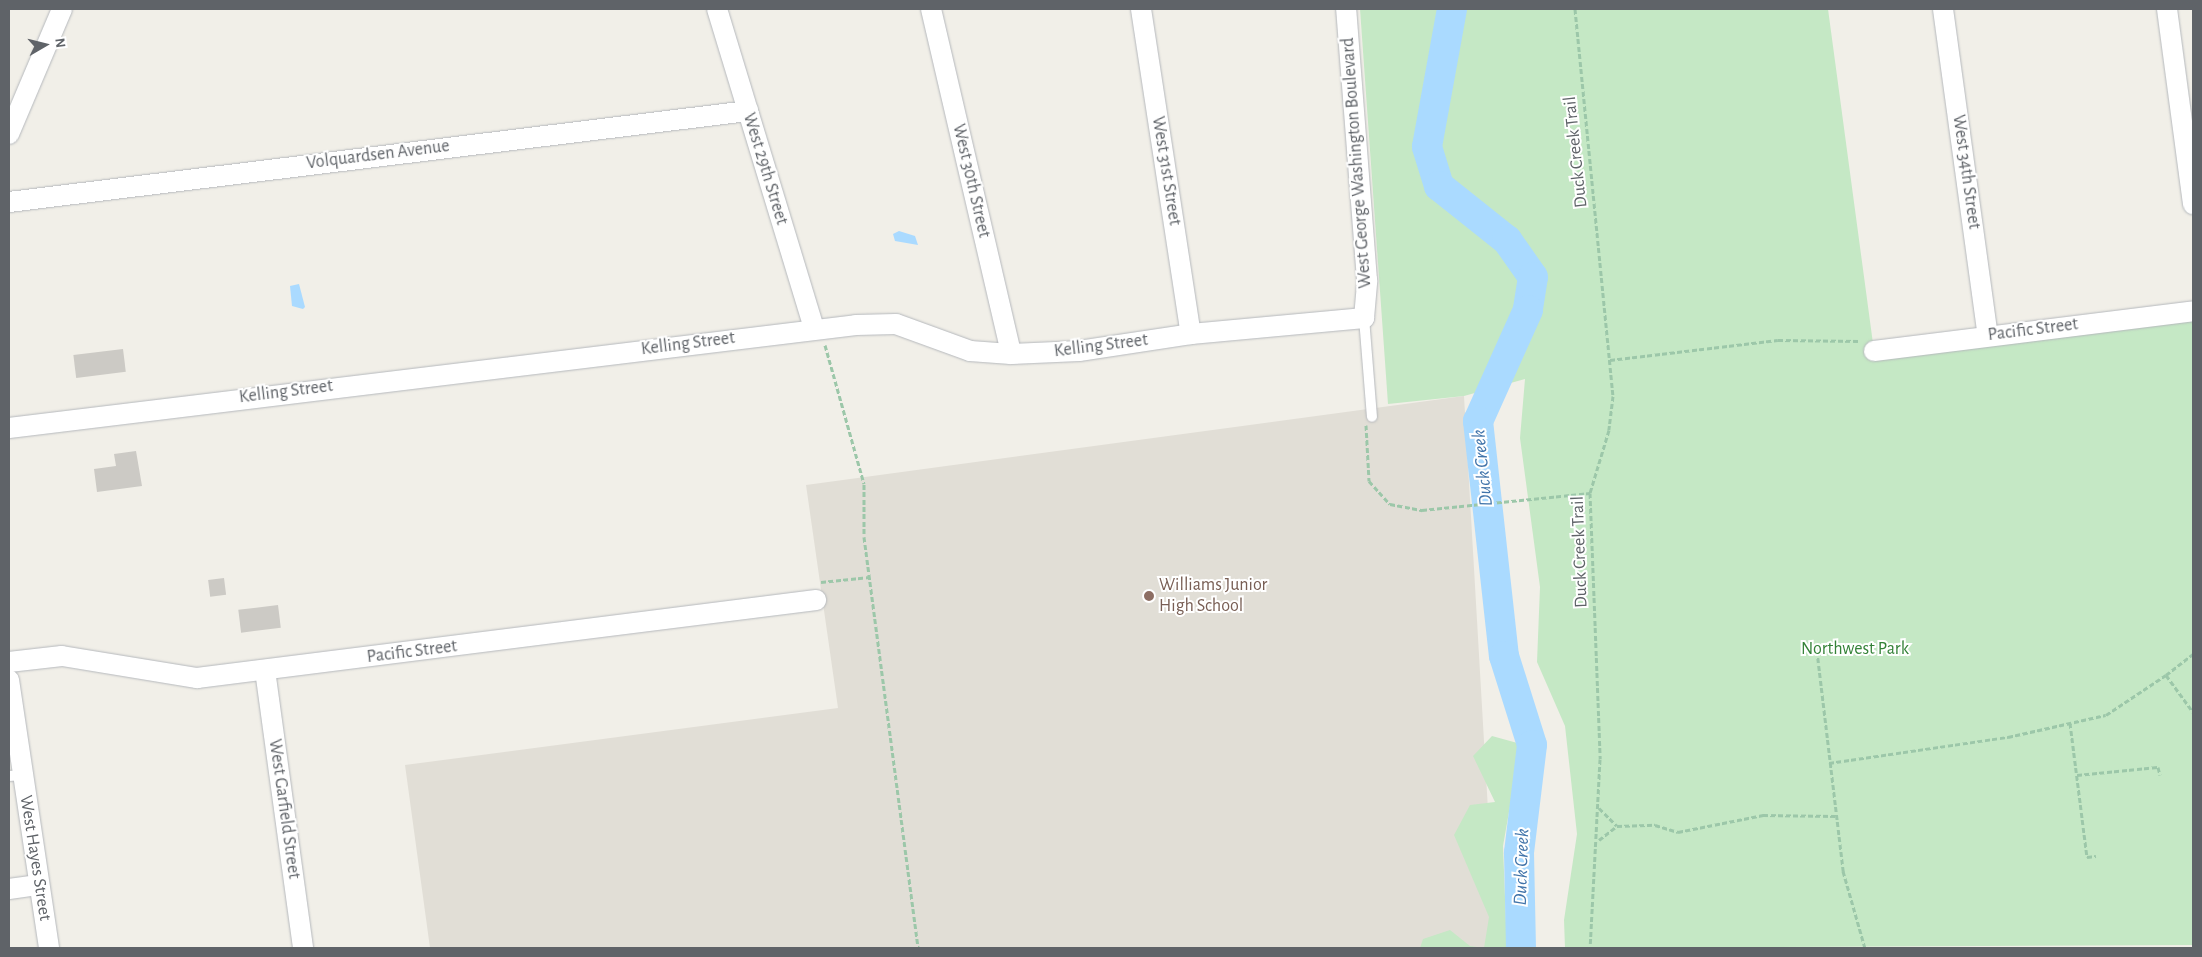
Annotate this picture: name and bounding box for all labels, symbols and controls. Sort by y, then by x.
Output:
north arrow [20,20,70,70]
text: N [52,37,67,49]
street label: West George Washington Boulevard [1337,37,1377,289]
street label: Duck Creek Trail [1559,95,1593,209]
street label: West 29th Street [738,110,792,228]
street label: West 34th Street [1947,113,1985,231]
street label: West 31st Street [1147,115,1185,227]
street label: West 30th Street [947,122,995,240]
street label: Volquardsen Avenue [305,136,451,174]
street label: Pacific Street [1987,314,2079,346]
street label: Kelling Street [640,328,736,360]
street label: Kelling Street [1053,330,1149,362]
street label: Kelling Street [238,376,334,408]
water label: Duck Creek [1468,428,1498,508]
street label: Duck Creek Trail [1567,496,1593,608]
place label: Williams Junior High School [1159,575,1267,618]
marker: Williams Junior High School [1143,590,1155,602]
street label: Pacific Street [366,636,458,668]
park label: Northwest Park [1801,638,1909,660]
street label: West Garfield Street [263,738,305,880]
street label: West Hayes Street [14,794,56,922]
water label: Duck Creek [1509,828,1535,906]

